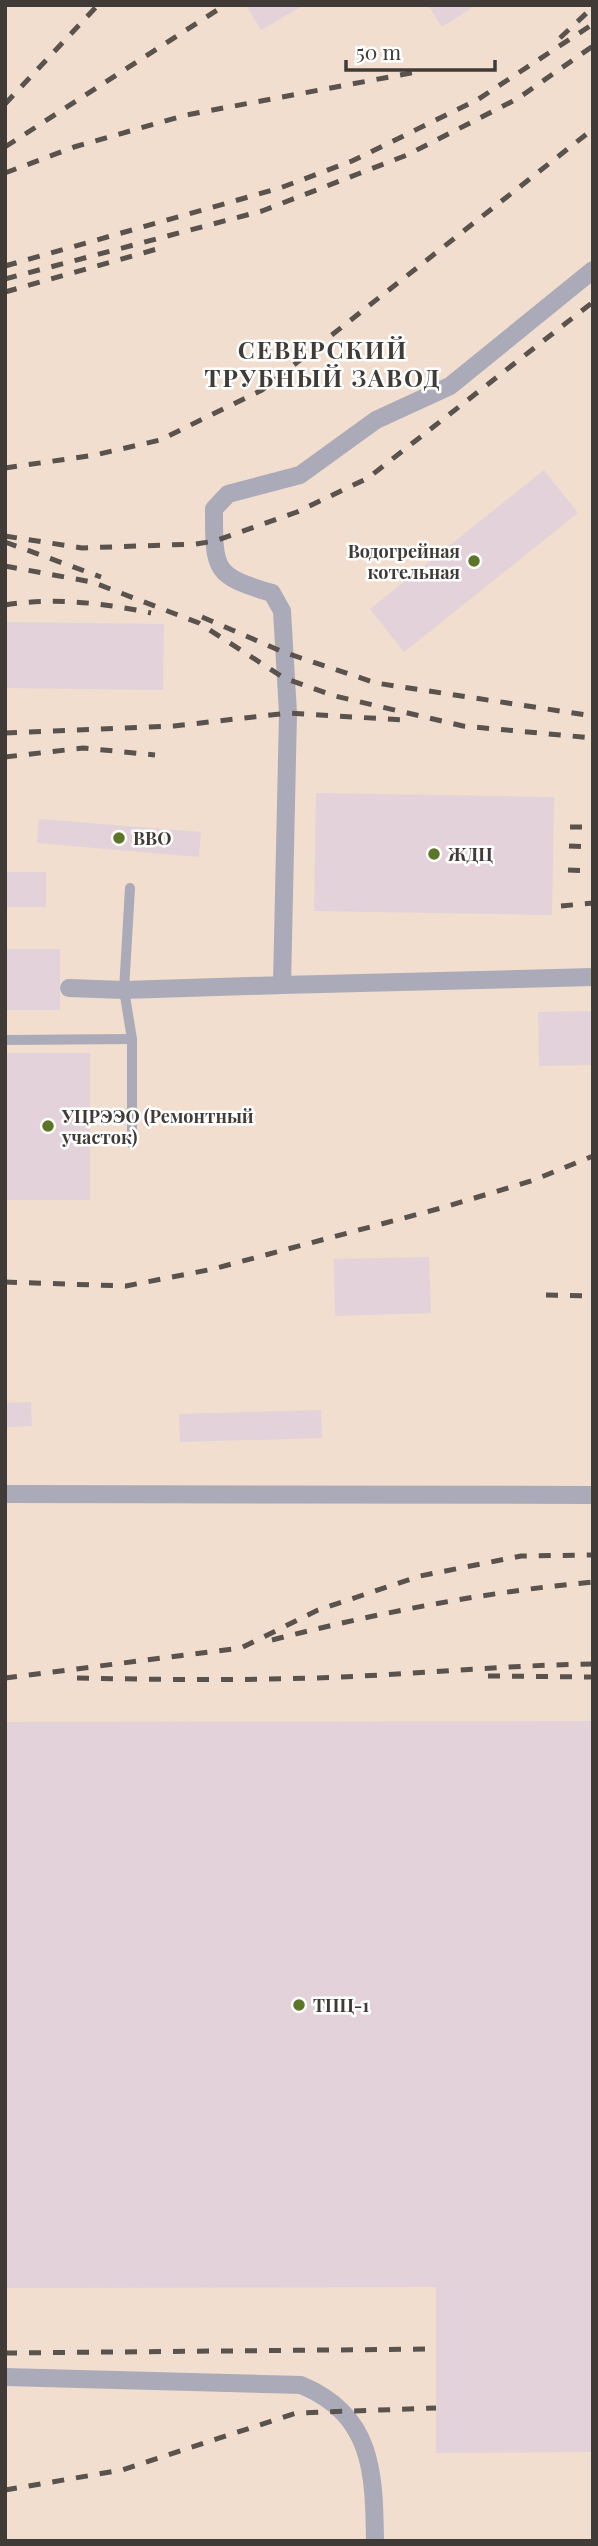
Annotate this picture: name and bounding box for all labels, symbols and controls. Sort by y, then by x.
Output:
scale bar [346,28,495,72]
text: 50 m [356,37,402,65]
district label: СЕВЕРСКИЙ ТРУБНЫЙ ЗАВОД [204,333,442,393]
place label: Водогрейная котельная [348,539,460,584]
marker: Водогрейная котельная [466,553,482,569]
place label: ВВО [133,826,171,850]
marker: ВВО [111,830,127,846]
place label: ЖДЦ [447,842,493,866]
marker: ЖДЦ [426,846,442,862]
place label: УЦРЭЭО (Ремонтный участок) [61,1104,254,1149]
marker: УЦРЭЭО (Ремонтный участок) [40,1118,56,1134]
place label: ТПЦ-1 [313,1993,369,2017]
marker: ТПЦ-1 [291,1997,307,2013]

